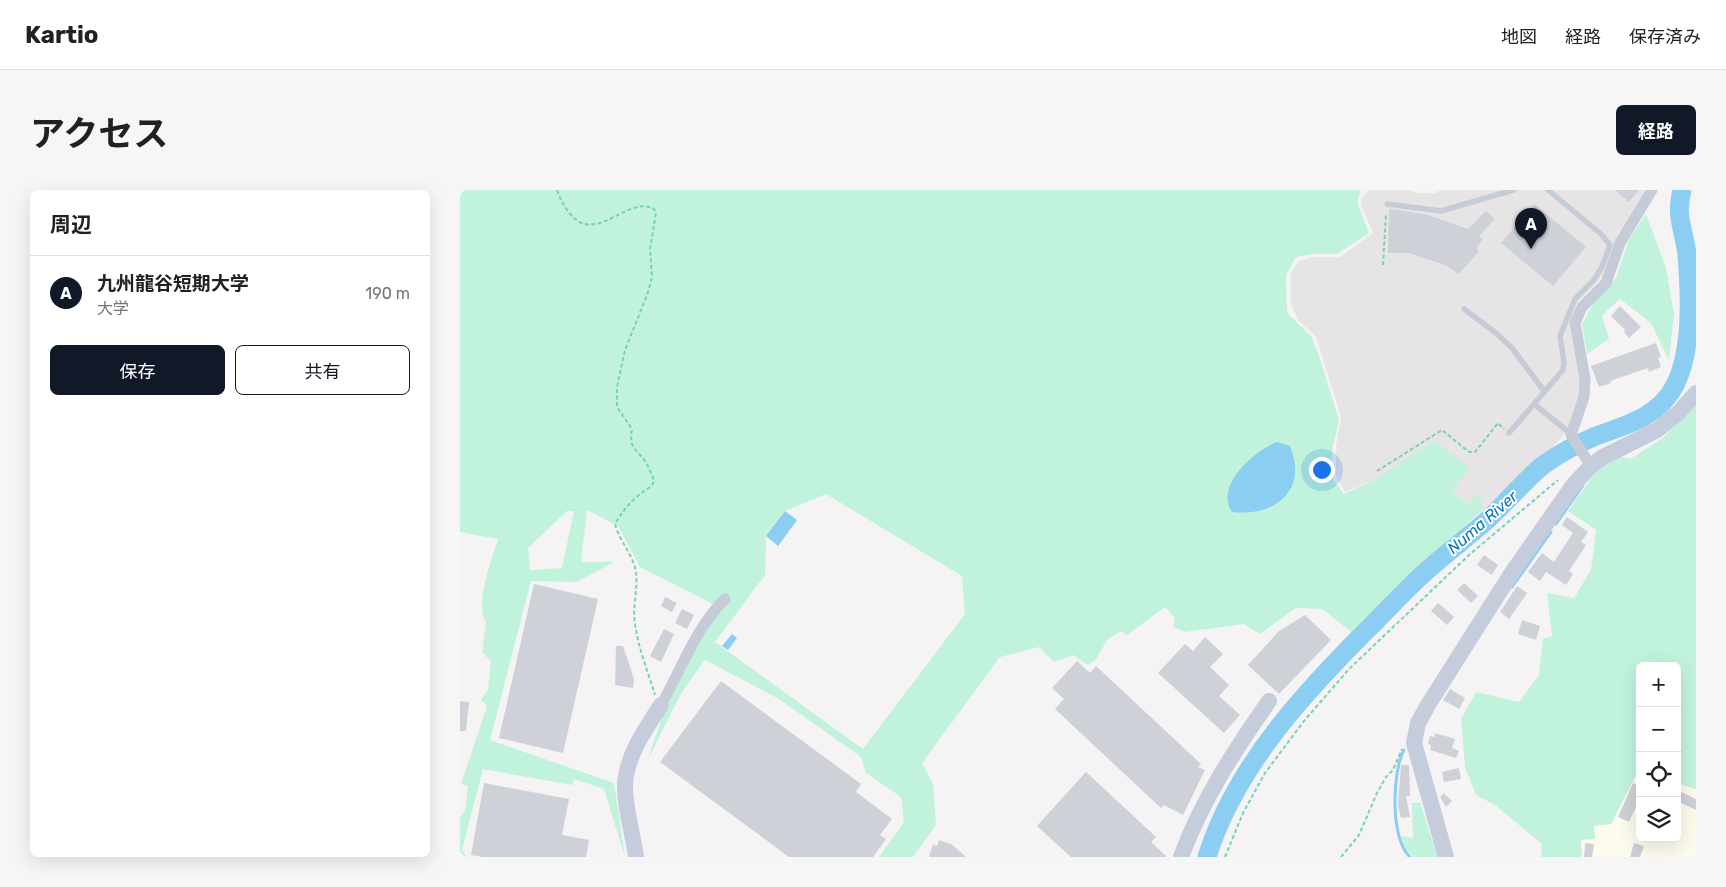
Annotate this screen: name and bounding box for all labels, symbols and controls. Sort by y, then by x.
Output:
text: Kartio [25,21,99,49]
text: 地図 [1501,26,1537,48]
text: 経路 [1565,26,1601,48]
text: 保存済み [1629,26,1701,48]
button: 経路 [1616,105,1696,155]
text: アクセス [30,113,168,155]
pin: A [1515,208,1547,249]
text: 周辺 [50,212,92,237]
text: 九州龍谷短期大学 [97,272,249,295]
text: A [60,284,72,303]
text: 190 m [365,284,410,303]
text: 大学 [97,299,129,318]
button: 保存 [50,345,225,395]
button: 共有 [235,345,410,395]
your location [1309,457,1335,483]
water label: Numa River [1444,486,1522,558]
map controls [1636,662,1681,842]
button: + [1636,662,1681,707]
button: − [1636,707,1681,752]
button: locate [1636,752,1681,797]
button: layers [1636,797,1681,842]

